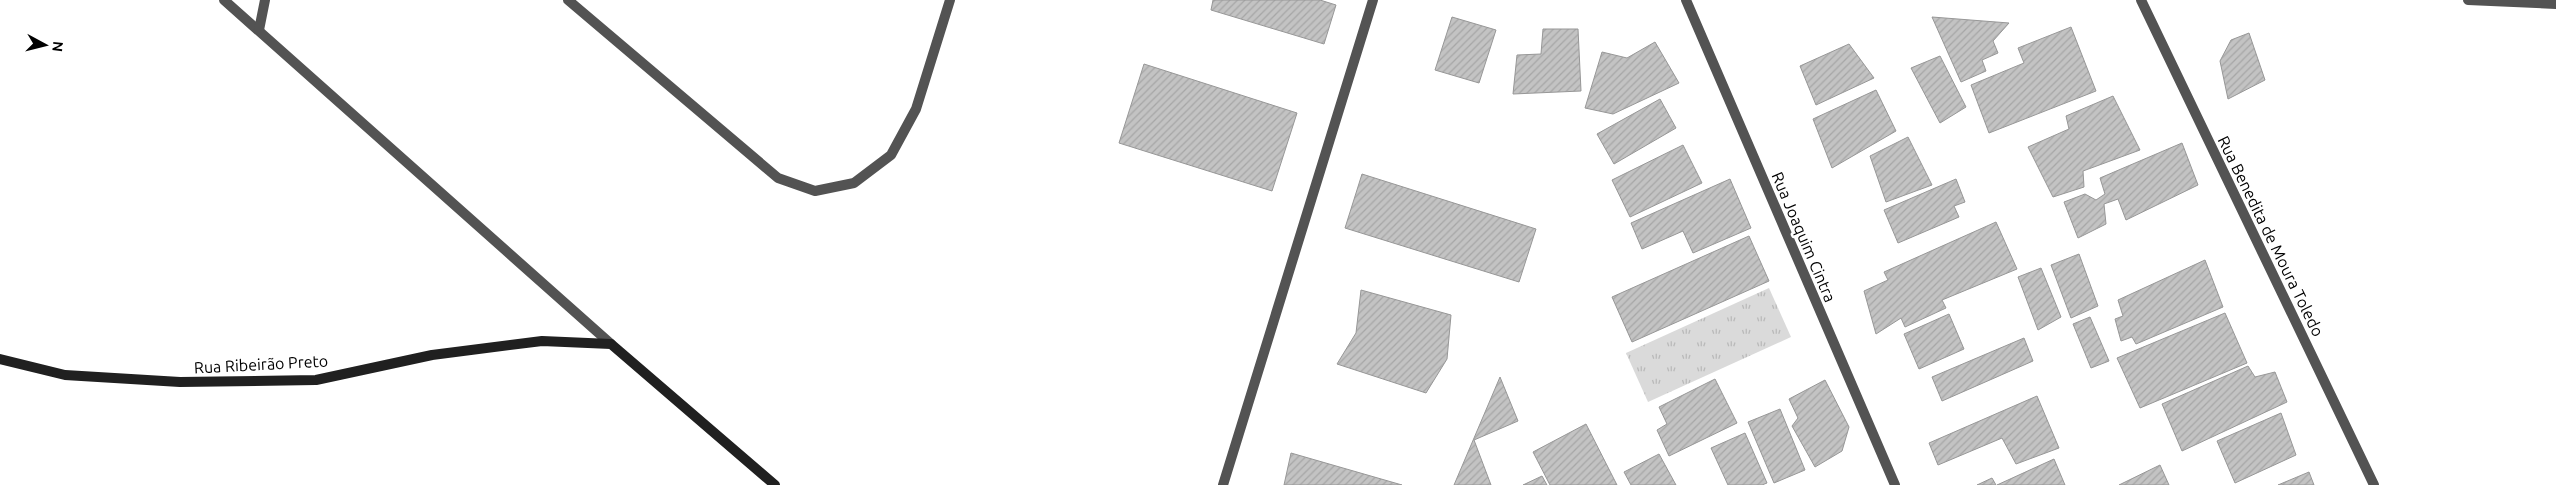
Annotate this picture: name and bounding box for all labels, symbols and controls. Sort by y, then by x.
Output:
north arrow [20,20,70,70]
text: N [49,40,66,53]
street label: Rua Benedita de Moura Toledo [2215,133,2327,339]
street label: Rua Joaquim Cintra [1768,169,1840,305]
street label: Rua Ribeirão Preto [193,351,329,377]

